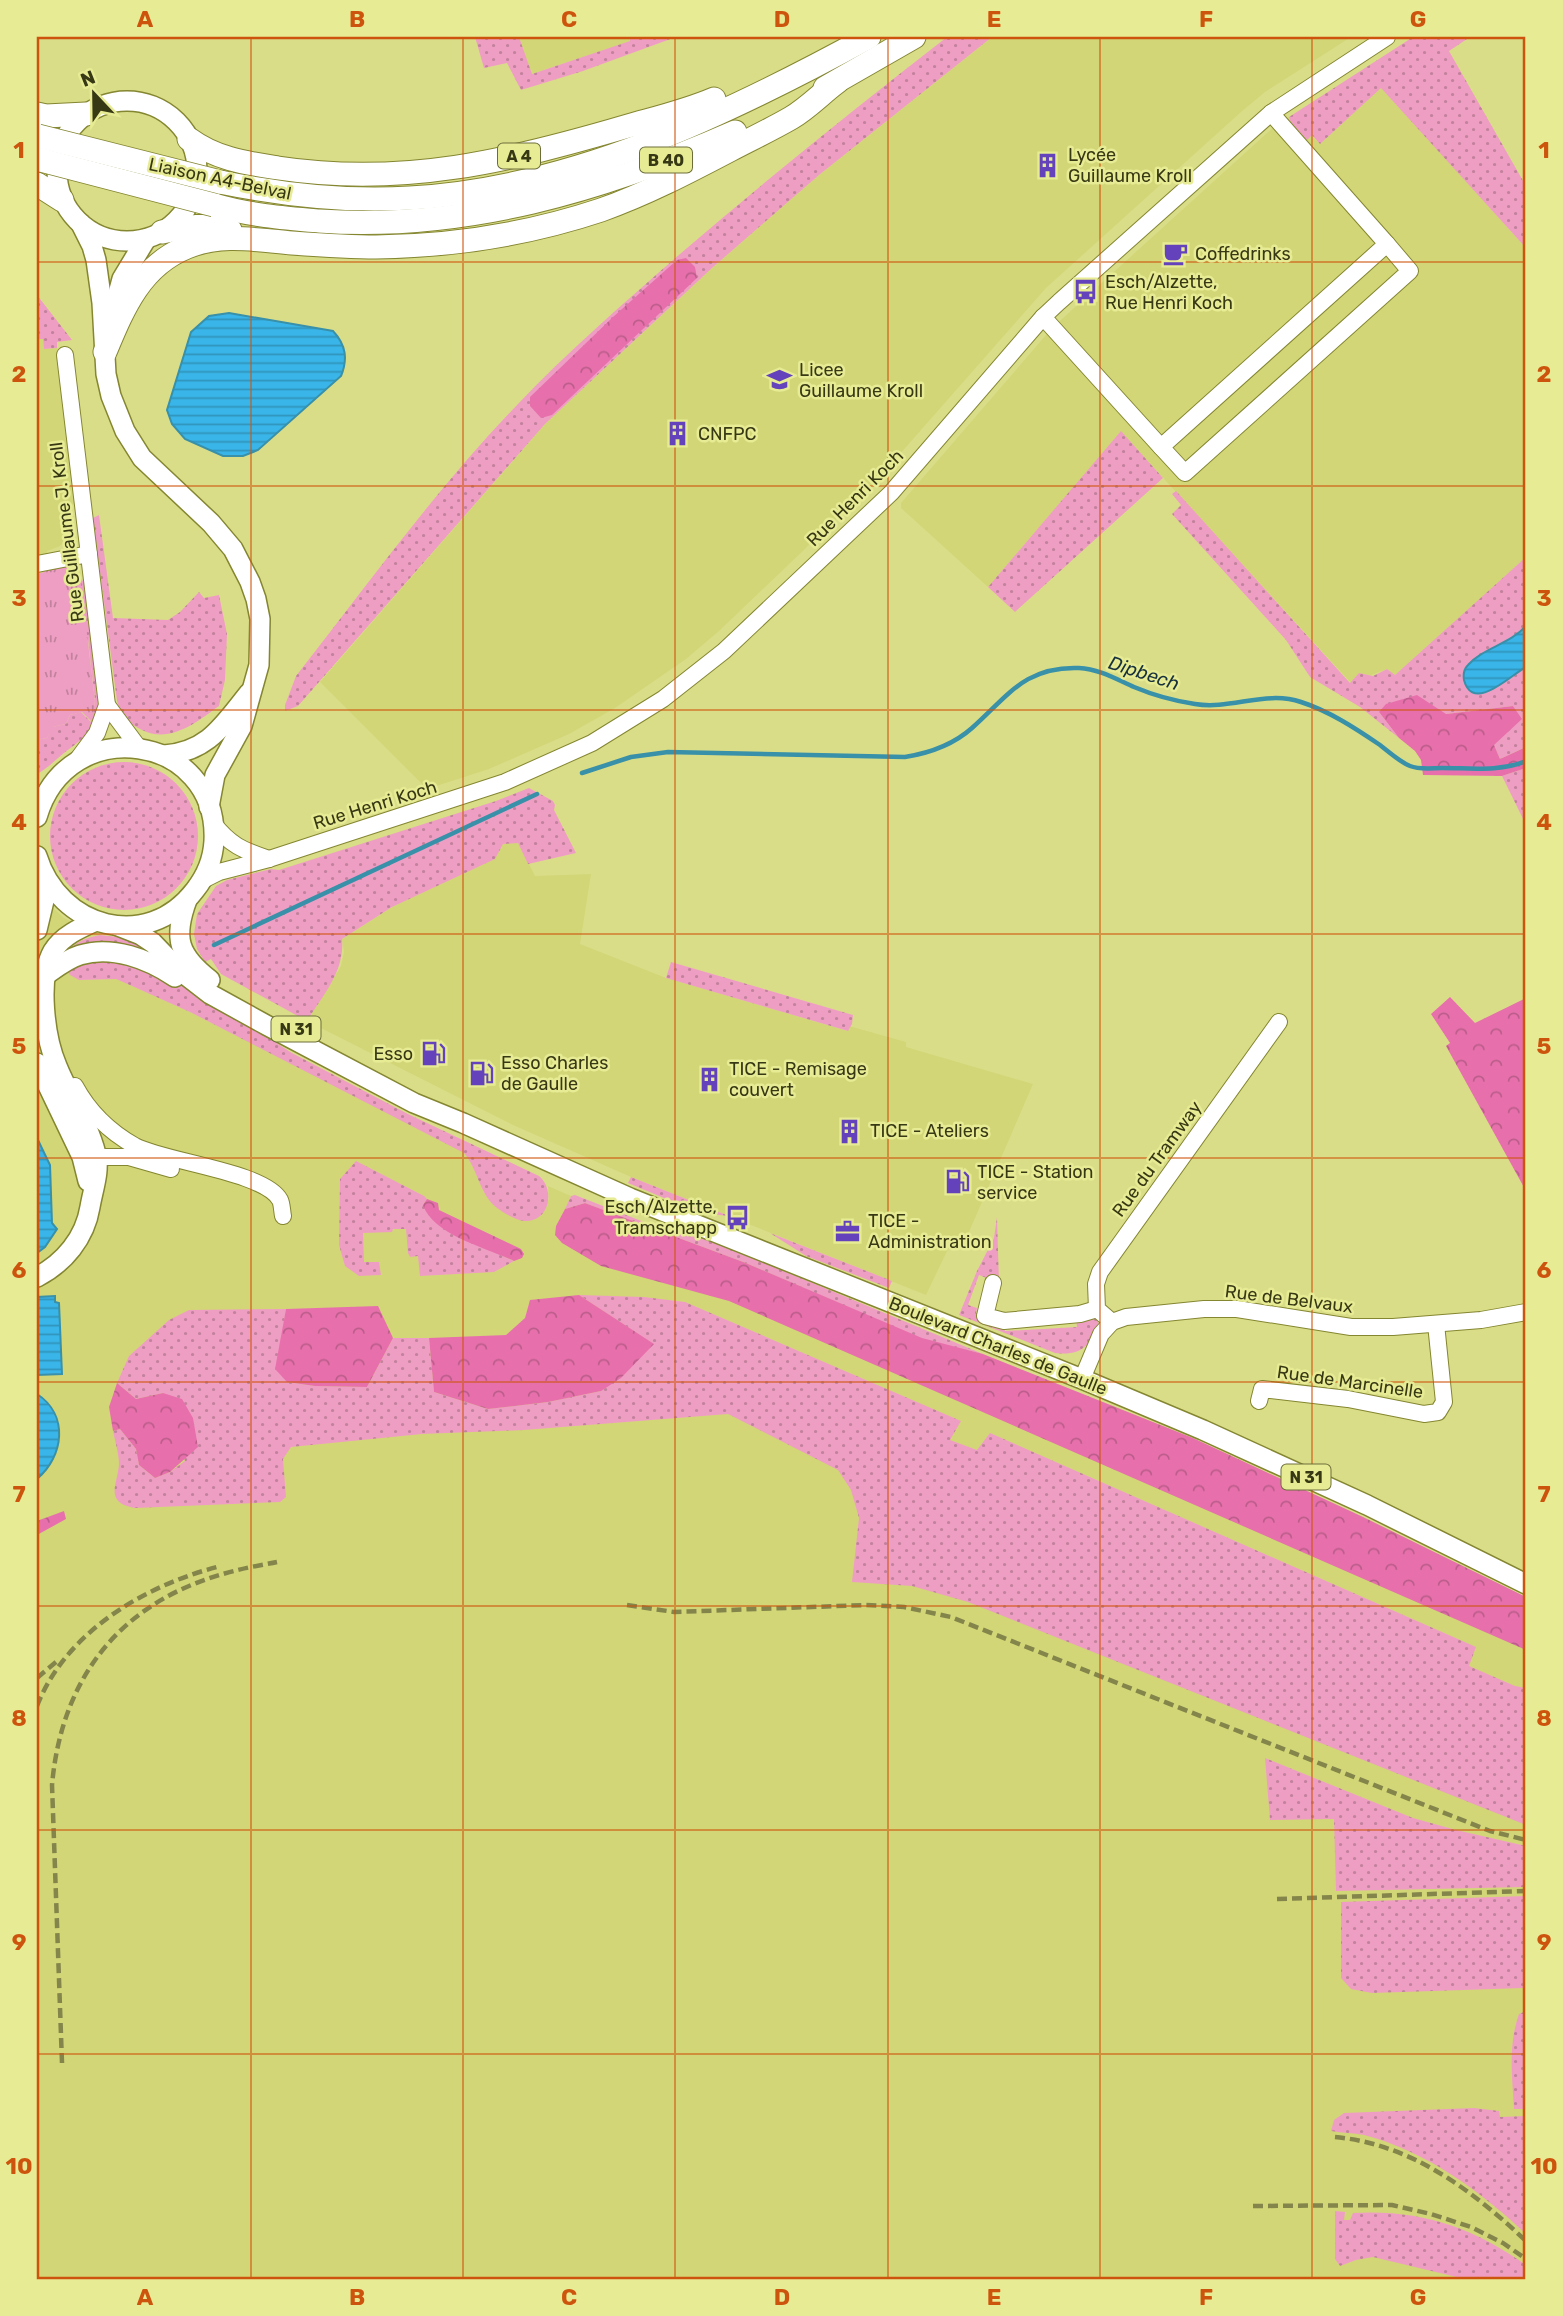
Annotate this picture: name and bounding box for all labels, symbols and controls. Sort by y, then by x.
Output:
text: A [137,5,154,33]
text: B [349,5,365,33]
text: C [561,5,577,33]
text: D [774,5,790,33]
text: E [987,5,1001,33]
text: F [1199,5,1213,33]
text: G [1410,5,1426,33]
north arrow [60,60,130,130]
text: N [77,65,98,92]
text: 1 [13,136,25,164]
text: 1 [1538,136,1550,164]
road number: A 4 [498,144,540,168]
place label: Lycée Guillaume Kroll [1068,144,1192,187]
road number: B 40 [640,148,692,172]
building icon: Lycée Guillaume Kroll [1034,151,1062,179]
street label: Liaison A4-Belval [147,153,293,205]
cafe icon: Coffedrinks [1161,240,1189,268]
place label: Coffedrinks [1195,243,1291,265]
place label: Esch/Alzette, Rue Henri Koch [1105,271,1233,314]
bus stop icon: Esch/Alzette, Rue Henri Koch [1071,278,1099,306]
place label: Licee Guillaume Kroll [799,359,923,402]
text: 2 [12,360,26,388]
text: 2 [1537,360,1551,388]
school or university icon: Licee Guillaume Kroll [765,366,793,394]
building icon: CNFPC [664,420,692,448]
place label: CNFPC [698,423,757,445]
street label: Rue Guillaume J. Kroll [45,441,89,623]
street label: Rue Henri Koch [802,445,908,551]
text: 3 [11,584,27,612]
text: 3 [1536,584,1552,612]
water label: Dipbech [1106,651,1182,695]
street label: Rue Henri Koch [311,776,439,834]
text: 4 [11,808,27,836]
text: 4 [1536,808,1552,836]
road number: N 31 [272,1016,320,1042]
text: 5 [12,1032,27,1060]
text: 5 [1537,1032,1552,1060]
fuel station icon: Esso [419,1040,447,1068]
place label: Esso [373,1043,413,1065]
place label: Esso Charles de Gaulle [501,1052,608,1095]
place label: TICE - Remisage couvert [729,1058,867,1101]
fuel station icon: Esso Charles de Gaulle [467,1059,495,1087]
building icon: TICE - Remisage couvert [695,1065,723,1093]
street label: Rue du Tramway [1108,1097,1206,1221]
building icon: TICE - Ateliers [836,1117,864,1145]
place label: TICE - Ateliers [870,1120,989,1142]
place label: TICE - Station service [977,1161,1093,1204]
fuel station icon: TICE - Station service [943,1168,971,1196]
place label: Esch/Alzette, Tramschapp [604,1196,717,1239]
bus stop icon: Esch/Alzette, Tramschapp [723,1203,751,1231]
place label: TICE - Administration [868,1210,992,1253]
office icon: TICE - Administration [834,1217,862,1245]
text: 6 [12,1256,27,1284]
text: 6 [1537,1256,1552,1284]
street label: Rue de Belvaux [1224,1280,1355,1318]
street label: Boulevard Charles de Gaulle [886,1292,1110,1400]
street label: Rue de Marcinelle [1276,1361,1424,1403]
road number: N 31 [1282,1464,1330,1490]
text: 7 [12,1480,26,1508]
text: 7 [1537,1480,1551,1508]
text: 8 [11,1704,27,1732]
text: 8 [1536,1704,1552,1732]
text: 9 [12,1928,26,1956]
text: 9 [1537,1928,1551,1956]
text: 10 [5,2152,33,2180]
text: 10 [1530,2152,1558,2180]
text: A [137,2283,154,2311]
text: B [349,2283,365,2311]
text: C [561,2283,577,2311]
text: D [774,2283,790,2311]
text: E [987,2283,1001,2311]
text: F [1199,2283,1213,2311]
text: G [1410,2283,1426,2311]

